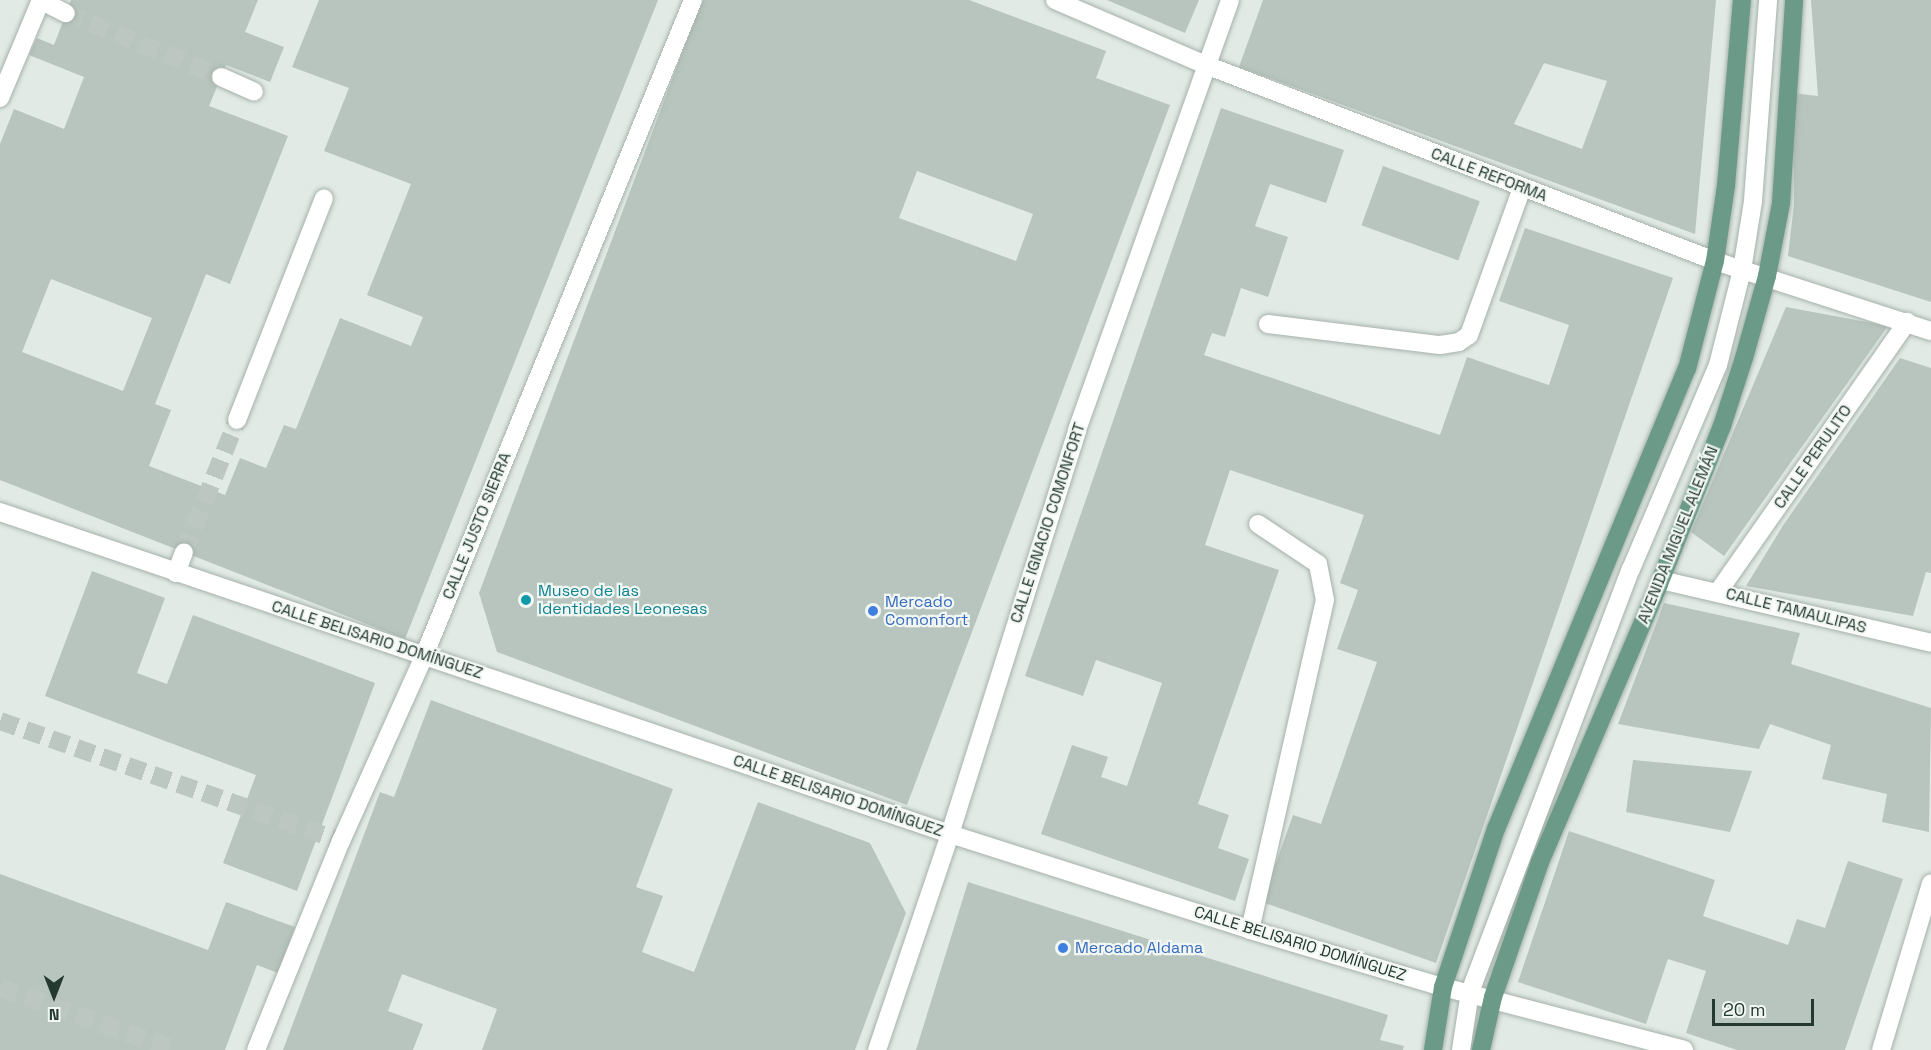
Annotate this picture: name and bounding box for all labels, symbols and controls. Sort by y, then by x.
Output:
street label: CALLE REFORMA [1428,144,1550,206]
street label: CALLE PERULITO [1770,401,1856,513]
street label: CALLE IGNACIO COMONFORT [1006,420,1090,626]
street label: AVENIDA MIGUEL ALEMÁN [1633,443,1723,627]
street label: CALLE JUSTO SIERRA [439,450,515,602]
place label: Museo de las Identidades Leonesas [538,581,707,619]
street label: CALLE TAMAULIPAS [1723,584,1869,638]
place label: Mercado Comonfort [885,592,968,630]
marker: Museo de las Identidades Leonesas [519,593,533,607]
street label: CALLE BELISARIO DOMÍNGUEZ [269,597,485,683]
marker: Mercado Comonfort [866,604,880,618]
street label: CALLE BELISARIO DOMÍNGUEZ [730,751,946,841]
street label: CALLE BELISARIO DOMÍNGUEZ [1192,903,1408,985]
place label: Mercado Aldama [1075,938,1203,958]
marker: Mercado Aldama [1056,941,1070,955]
north arrow [24,966,84,1026]
scale bar [1715,987,1817,1025]
text: 20 m [1723,998,1766,1021]
text: N [49,1004,59,1025]

